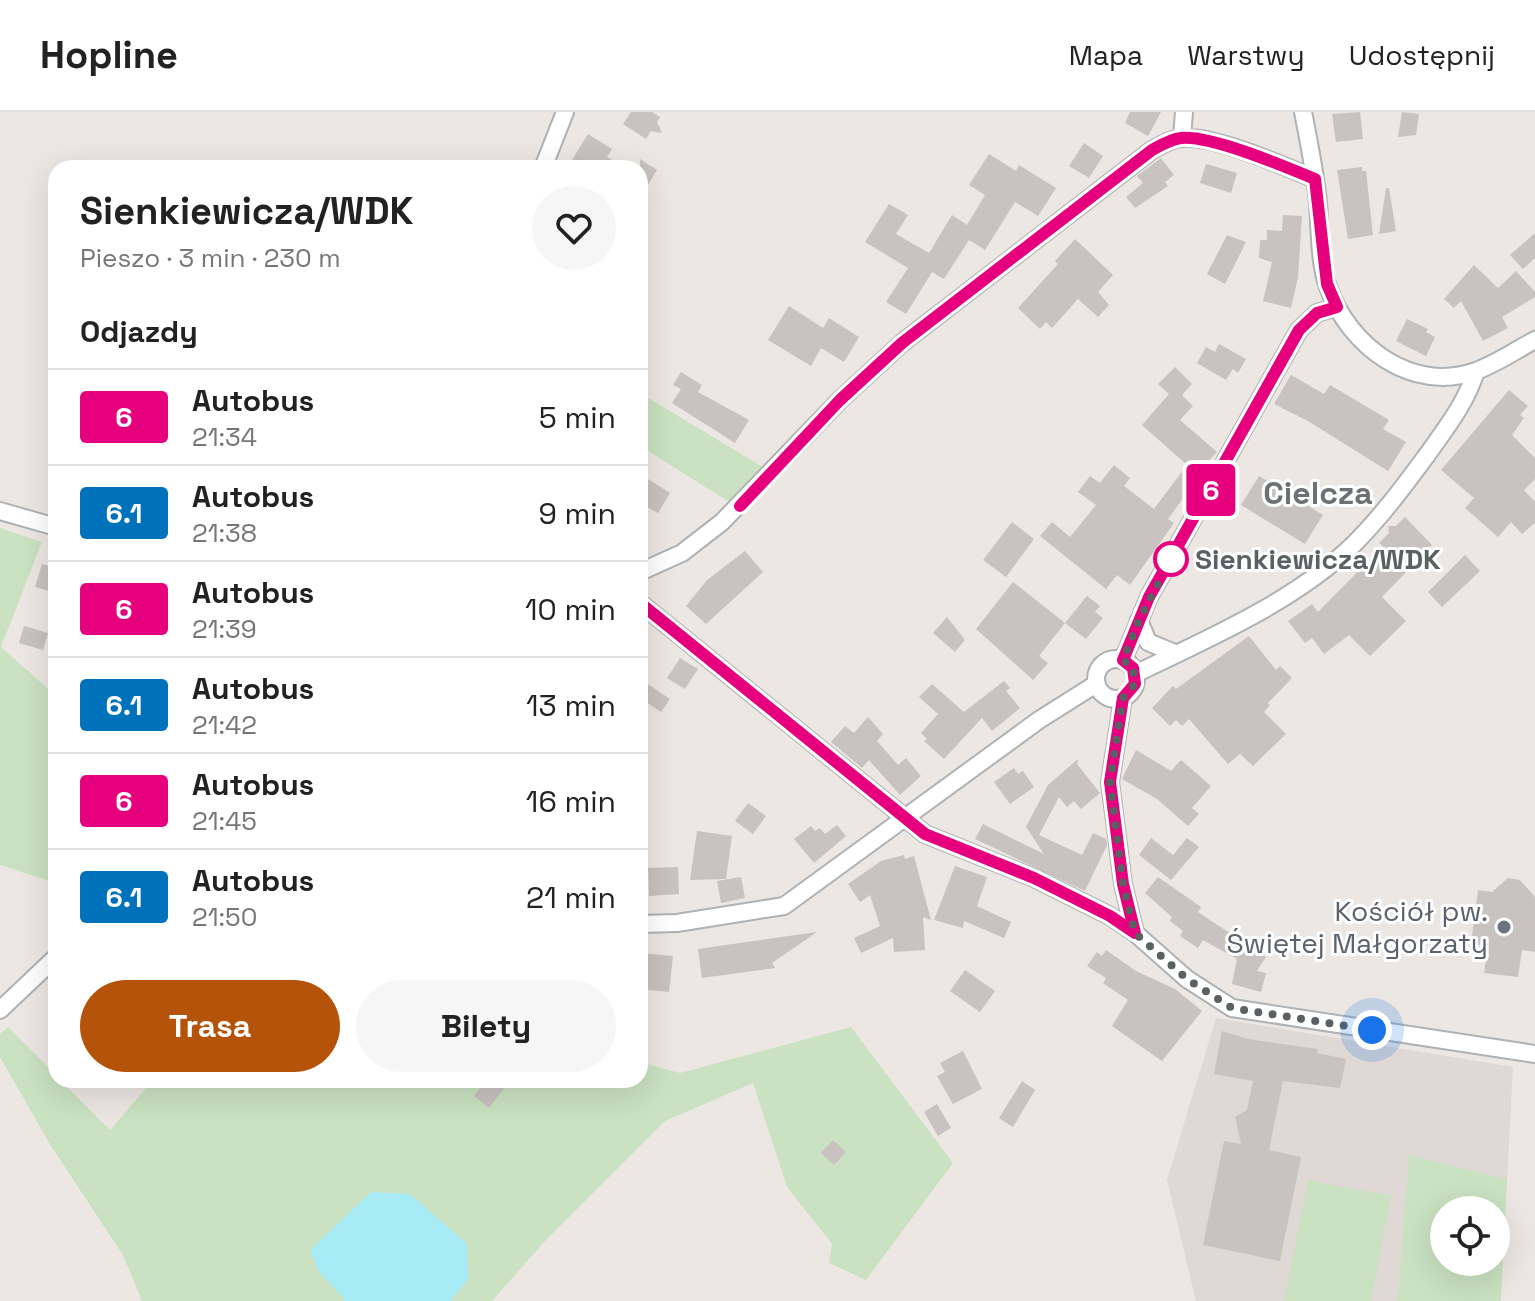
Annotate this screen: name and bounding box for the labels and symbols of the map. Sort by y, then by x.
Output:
line badge: 6 [1185,464,1237,516]
district label: Cielcza [1263,473,1373,513]
place label: Sienkiewicza/WDK [1195,541,1441,577]
marker: Sienkiewicza/WDK [1154,542,1188,576]
place label: Kościół pw. Świętej Małgorzaty [1226,893,1488,961]
marker: Kościół pw. Świętej Małgorzaty [1495,918,1513,936]
your location [1352,1010,1392,1050]

